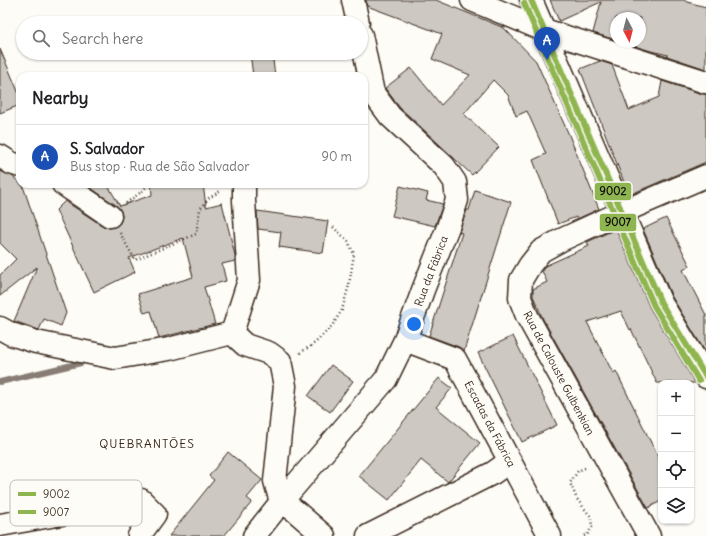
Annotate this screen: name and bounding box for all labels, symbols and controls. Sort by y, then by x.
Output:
north arrow [610,12,646,48]
search box [16,16,368,60]
icon: search [30,27,52,49]
pin: A [534,27,560,60]
text: Search here [62,29,143,48]
text: Nearby [32,87,88,109]
text: S. Salvador [70,139,144,158]
text: A [41,148,49,165]
text: 90 m [321,148,352,165]
text: Bus stop · Rua de São Salvador [70,158,250,175]
line badge: 9002 [594,182,632,201]
text: 9002 [600,184,626,198]
line badge: 9007 [599,213,637,232]
text: 9007 [605,215,632,229]
street label: Rua da Fábrica [411,234,451,308]
street label: Rua de Calouste Gulbenkian [520,308,598,438]
your location [404,314,424,334]
street label: Escadas da Fábrica [461,378,519,470]
map controls [658,380,694,524]
button: + [658,380,694,416]
button: − [658,416,694,452]
district label: QUEBRANTÕES [99,436,195,451]
button: locate [658,452,694,488]
legend [10,480,142,526]
text: 9002 [43,487,70,501]
button: layers [658,488,694,524]
text: 9007 [43,505,70,519]

